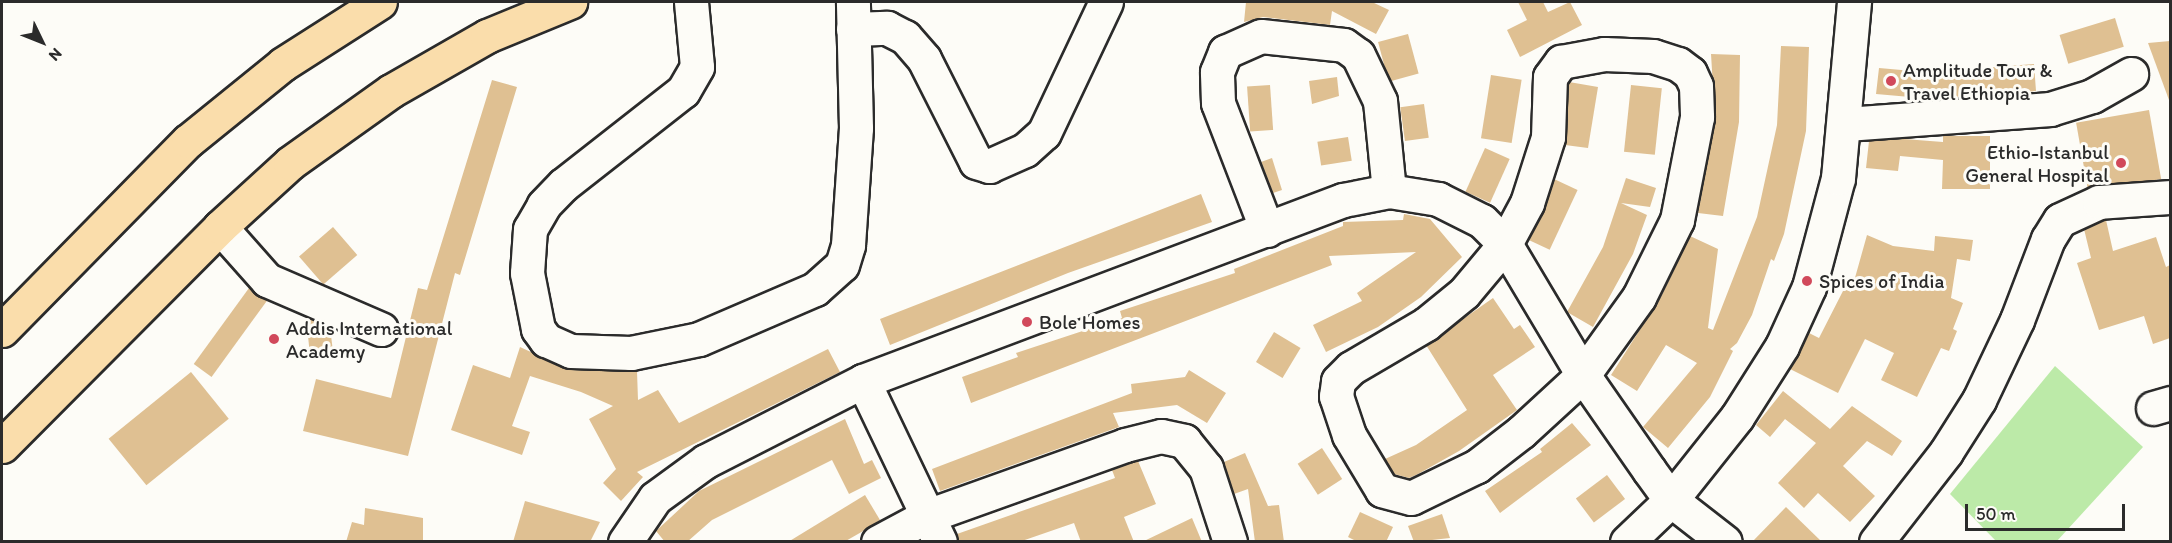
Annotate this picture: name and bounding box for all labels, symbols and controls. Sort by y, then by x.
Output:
north arrow [12,12,72,72]
text: N [45,44,66,65]
place label: Amplitude Tour & Travel Ethiopia [1903,58,2052,105]
marker: Amplitude Tour & Travel Ethiopia [1884,74,1898,88]
place label: Ethio-Istanbul General Hospital [1965,140,2109,187]
marker: Ethio-Istanbul General Hospital [2114,156,2128,170]
place label: Spices of India [1819,269,1945,293]
marker: Spices of India [1800,274,1814,288]
place label: Bole Homes [1039,310,1141,334]
marker: Bole Homes [1020,315,1034,329]
place label: Addis International Academy [286,316,454,363]
marker: Addis International Academy [267,332,281,346]
scale bar [1968,492,2128,530]
text: 50 m [1976,503,2016,525]

